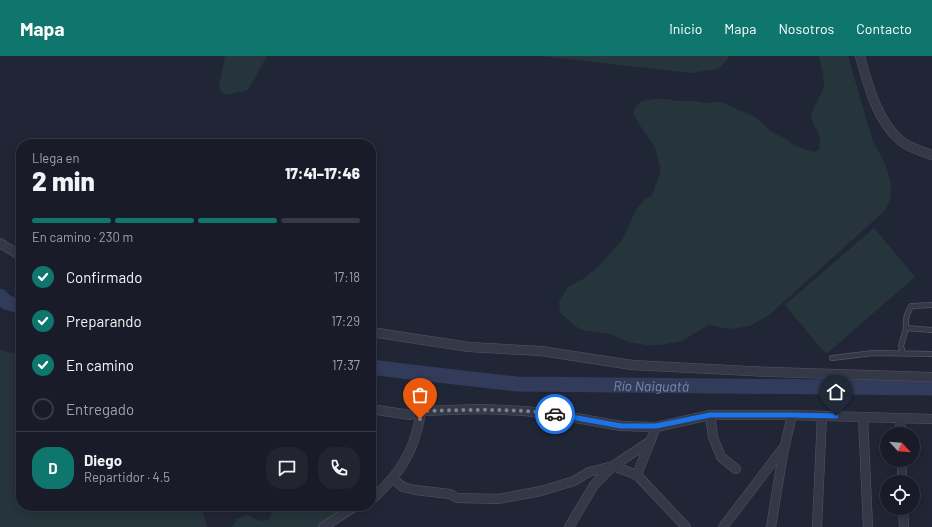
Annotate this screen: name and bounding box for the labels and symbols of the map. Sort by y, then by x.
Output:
pin [819,375,853,416]
water label: Río Naiguatá [613,376,689,394]
pin [403,378,437,419]
courier [535,394,575,434]
north arrow [880,427,920,467]

